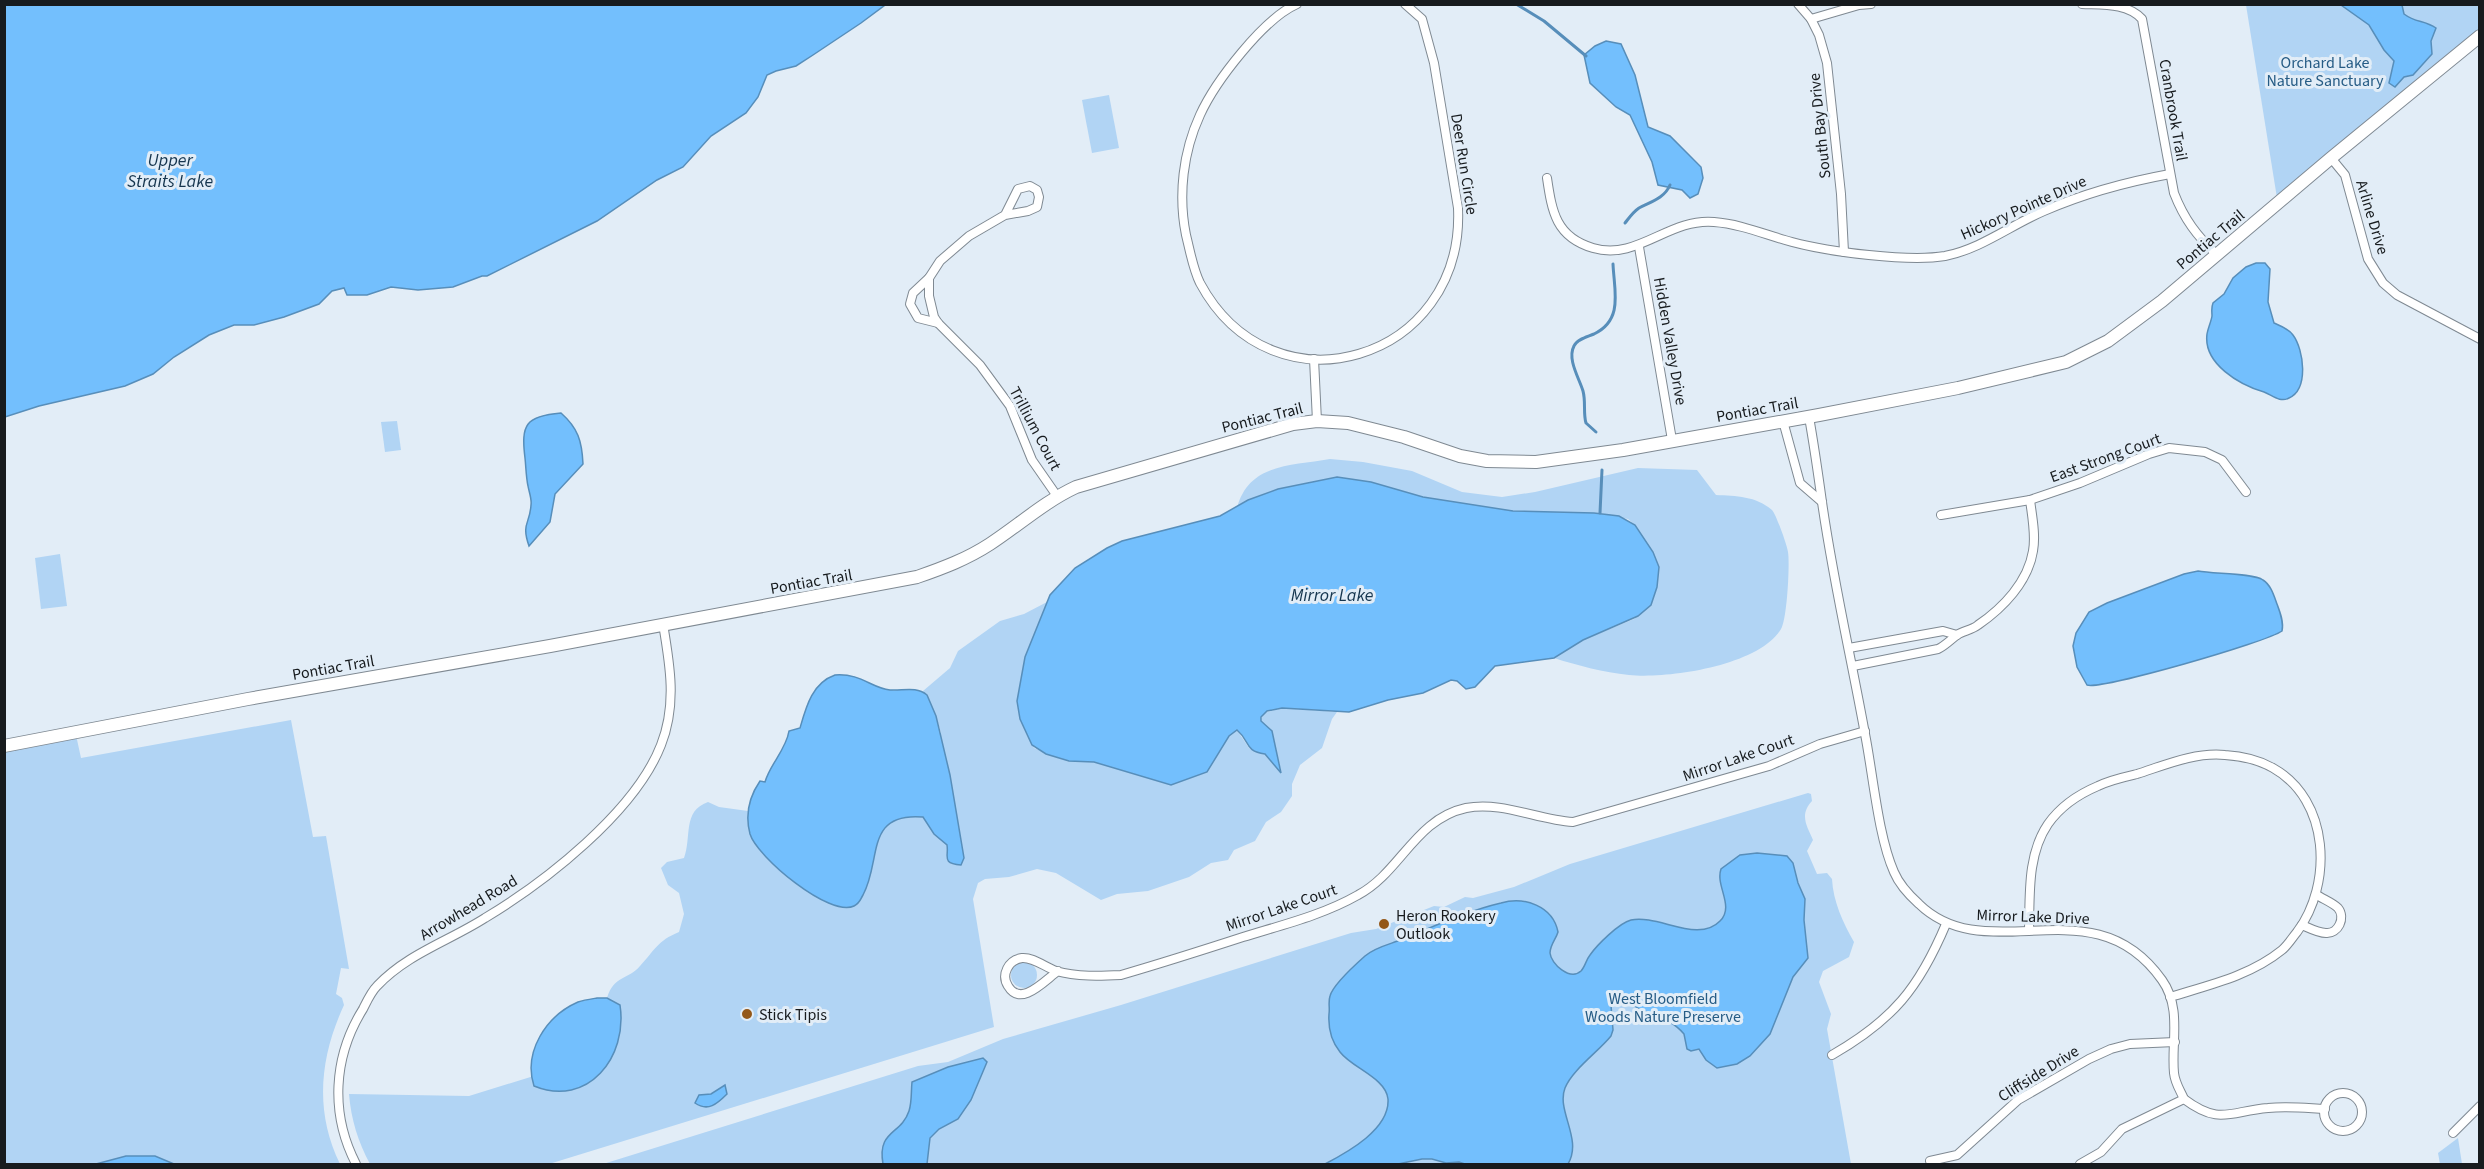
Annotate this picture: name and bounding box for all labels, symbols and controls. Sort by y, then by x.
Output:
park label: Orchard Lake Nature Sanctuary [2267,52,2384,92]
street label: Cranbrook Trail [2153,58,2193,163]
street label: South Bay Drive [1804,72,1836,180]
street label: Deer Run Circle [1445,112,1483,216]
water label: Upper Straits Lake [127,148,213,194]
street label: Hickory Pointe Drive [1957,170,2090,246]
street label: Arline Drive [2350,177,2394,257]
street label: Pontiac Trail [2172,205,2250,275]
street label: Hidden Valley Drive [1648,275,1692,407]
street label: Trillium Court [1004,383,1067,475]
street label: Pontiac Trail [1714,392,1800,428]
street label: Pontiac Trail [1219,397,1305,439]
street label: East Strong Court [2047,427,2164,488]
street label: Pontiac Trail [768,564,854,600]
water label: Mirror Lake [1291,583,1374,608]
street label: Pontiac Trail [290,650,376,686]
street label: Mirror Lake Court [1680,728,1797,787]
street label: Arrowhead Road [415,870,522,946]
street label: Mirror Lake Court [1223,878,1340,937]
street label: Mirror Lake Drive [1976,904,2090,930]
place label: Heron Rookery Outlook [1396,905,1496,945]
marker: Heron Rookery Outlook [1377,917,1391,931]
park label: West Bloomfield Woods Nature Preserve [1585,988,1741,1028]
place label: Stick Tipis [759,1004,827,1026]
marker: Stick Tipis [740,1007,754,1021]
street label: Cliffside Drive [1994,1040,2083,1107]

